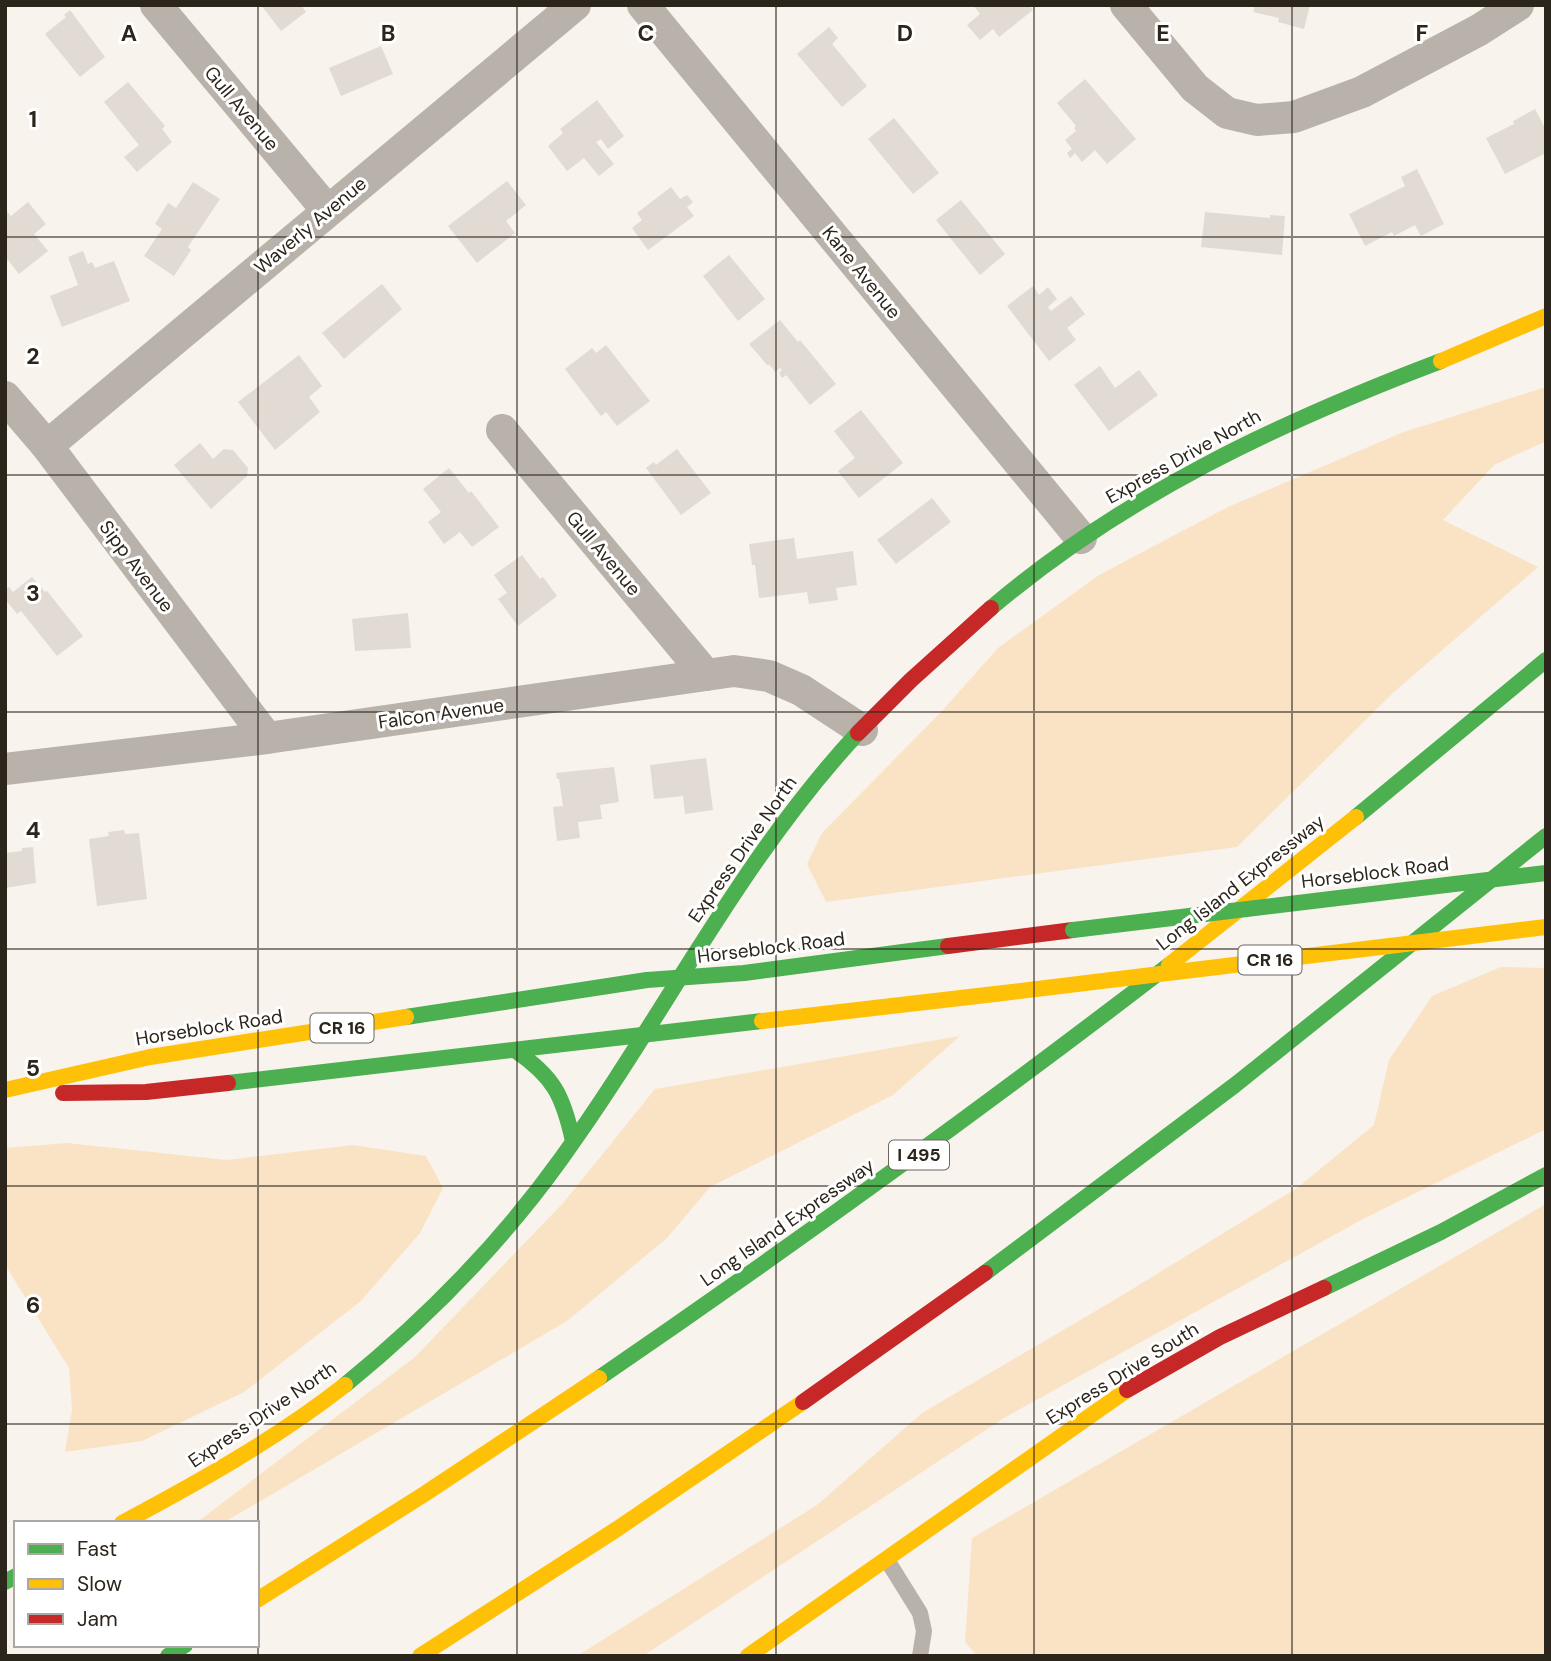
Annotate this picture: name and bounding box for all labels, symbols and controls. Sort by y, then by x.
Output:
text: A [121,18,137,48]
text: B [381,18,395,48]
text: C [638,18,654,48]
text: D [897,18,913,48]
text: E [1156,18,1170,48]
text: F [1416,18,1429,48]
street label: Gull Avenue [199,61,284,156]
text: 1 [29,104,37,134]
street label: Waverly Avenue [249,171,372,280]
street label: Kane Avenue [817,221,907,324]
text: 2 [26,341,40,371]
street label: Express Drive North [1101,403,1265,509]
street label: Gull Avenue [561,506,646,601]
street label: Sipp Avenue [94,515,179,617]
text: 3 [26,578,40,608]
street label: Falcon Avenue [377,692,506,735]
street label: Express Drive North [682,771,802,928]
street label: Long Island Expressway [1151,809,1330,956]
text: 4 [26,815,41,845]
street label: Horseblock Road [1300,851,1450,894]
street label: Horseblock Road [696,926,846,969]
road number: CR 16 [1238,945,1302,974]
street label: Horseblock Road [134,1004,284,1051]
road number: CR 16 [310,1014,374,1042]
text: 5 [26,1053,40,1083]
road number: I 495 [889,1140,949,1170]
street label: Long Island Expressway [695,1153,880,1292]
text: 6 [26,1290,40,1320]
street label: Express Drive South [1041,1316,1203,1430]
street label: Express Drive North [183,1356,341,1473]
legend [14,1521,259,1647]
text: Fast [77,1535,117,1563]
text: Slow [77,1570,122,1598]
text: Jam [77,1605,118,1633]

